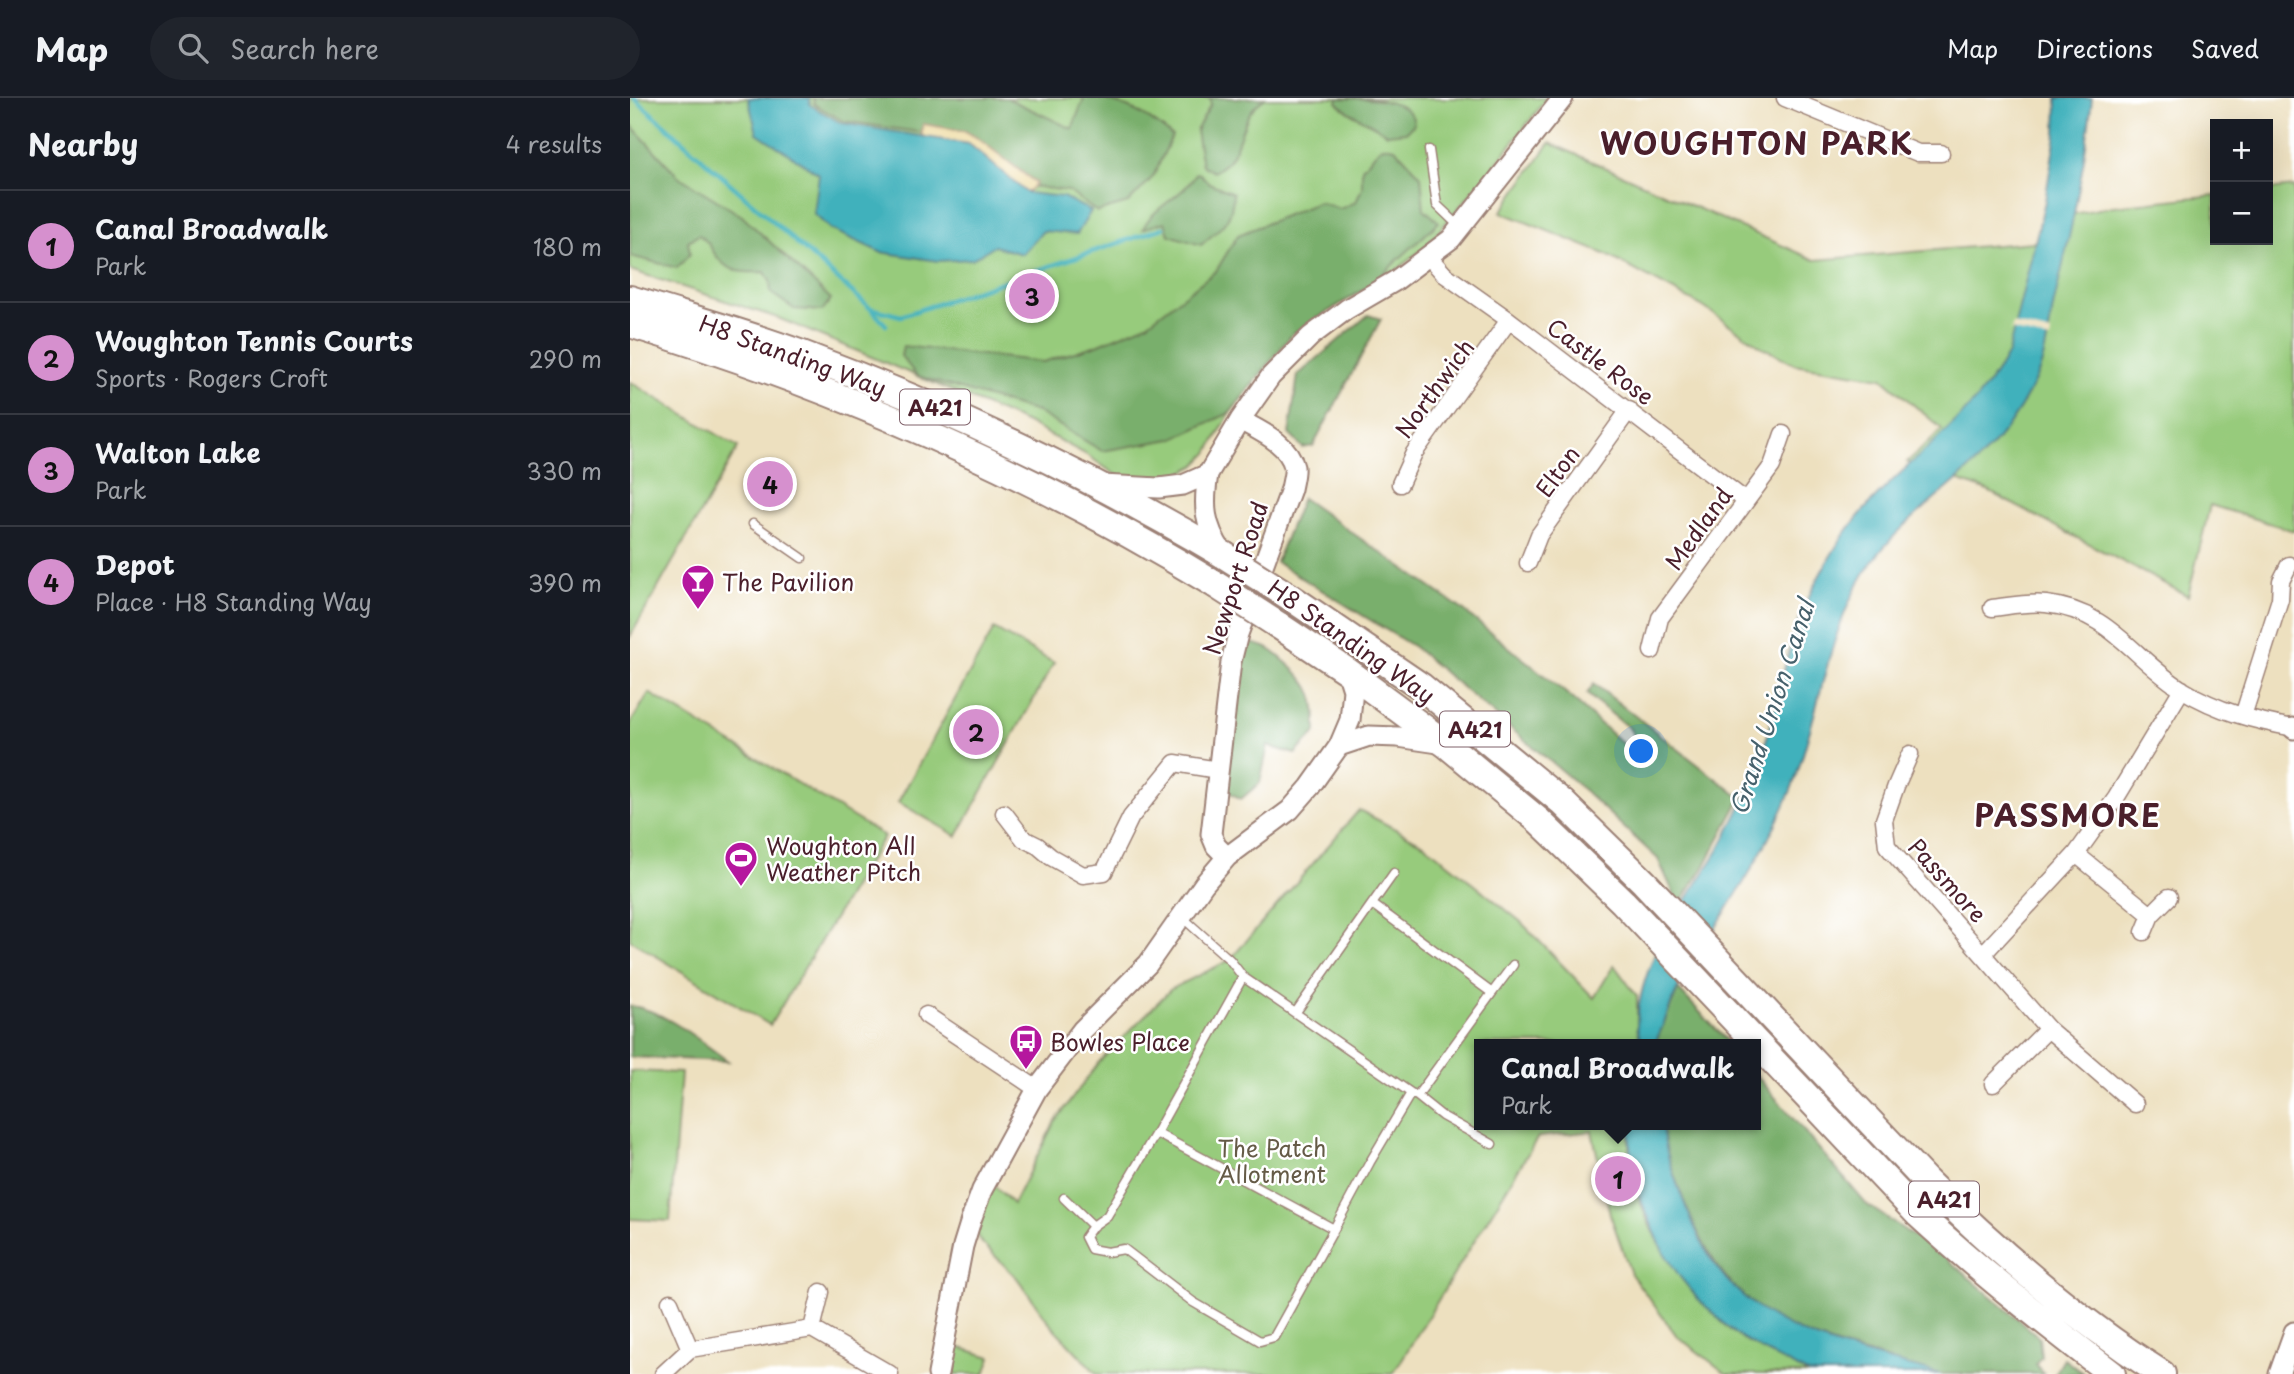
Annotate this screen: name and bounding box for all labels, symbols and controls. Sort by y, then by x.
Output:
search box [150,17,640,80]
text: Map [35,23,108,73]
icon: search [174,29,212,67]
text: Search here [230,29,379,68]
text: Map [1947,30,1998,66]
text: Directions [2036,30,2153,66]
text: Saved [2191,30,2259,66]
map controls [2210,119,2273,245]
button: + [2210,119,2273,182]
district label: WOUGHTON PARK [1600,120,1914,165]
text: Nearby [28,121,138,166]
text: 4 results [506,126,602,161]
button: − [2210,182,2273,245]
text: Canal Broadwalk [95,209,328,248]
text: 1 [46,229,57,264]
text: 180 m [533,229,602,264]
text: Park [95,248,146,283]
pin: 3 [1009,270,1055,322]
street label: H8 Standing Way [694,305,892,405]
street label: Castle Rose [1540,309,1662,413]
text: Woughton Tennis Courts [95,321,413,360]
street label: Northwich [1386,331,1482,445]
text: 2 [43,341,59,376]
text: 290 m [529,341,602,376]
text: Sports · Rogers Croft [95,360,328,395]
road number: A421 [900,390,970,424]
text: Walton Lake [95,433,261,472]
street label: Elton [1526,438,1588,504]
text: 3 [43,453,59,488]
text: 330 m [526,453,602,488]
pin: 4 [747,458,793,510]
text: Park [95,472,146,507]
street label: Medland [1656,479,1740,577]
street label: Newport Road [1194,497,1276,659]
text: Depot [95,545,175,584]
bar icon: The Pavilion [679,562,717,611]
place label: The Pavilion [722,564,854,599]
text: 4 [43,565,59,600]
text: 390 m [528,565,602,600]
street label: H8 Standing Way [1261,570,1443,712]
text: Place · H8 Standing Way [95,584,372,619]
water label: Grand Union Canal [1719,592,1824,819]
pin: 2 [953,706,999,758]
road number: A421 [1440,712,1510,746]
your location [1624,734,1658,768]
district label: PASSMORE [1974,792,2162,837]
place label: Woughton All Weather Pitch [766,828,921,889]
street label: Passmore [1900,830,1996,930]
sports icon: Woughton All Weather Pitch [722,839,760,888]
bus stop icon: Bowles Place [1007,1022,1045,1071]
place label: Bowles Place [1050,1024,1189,1059]
popup [1474,1039,1761,1130]
text: Canal Broadwalk [1501,1048,1734,1087]
text: Park [1501,1087,1552,1122]
park label: The Patch Allotment [1218,1130,1326,1191]
pin: 1 [1595,1153,1641,1205]
road number: A421 [1909,1182,1979,1216]

